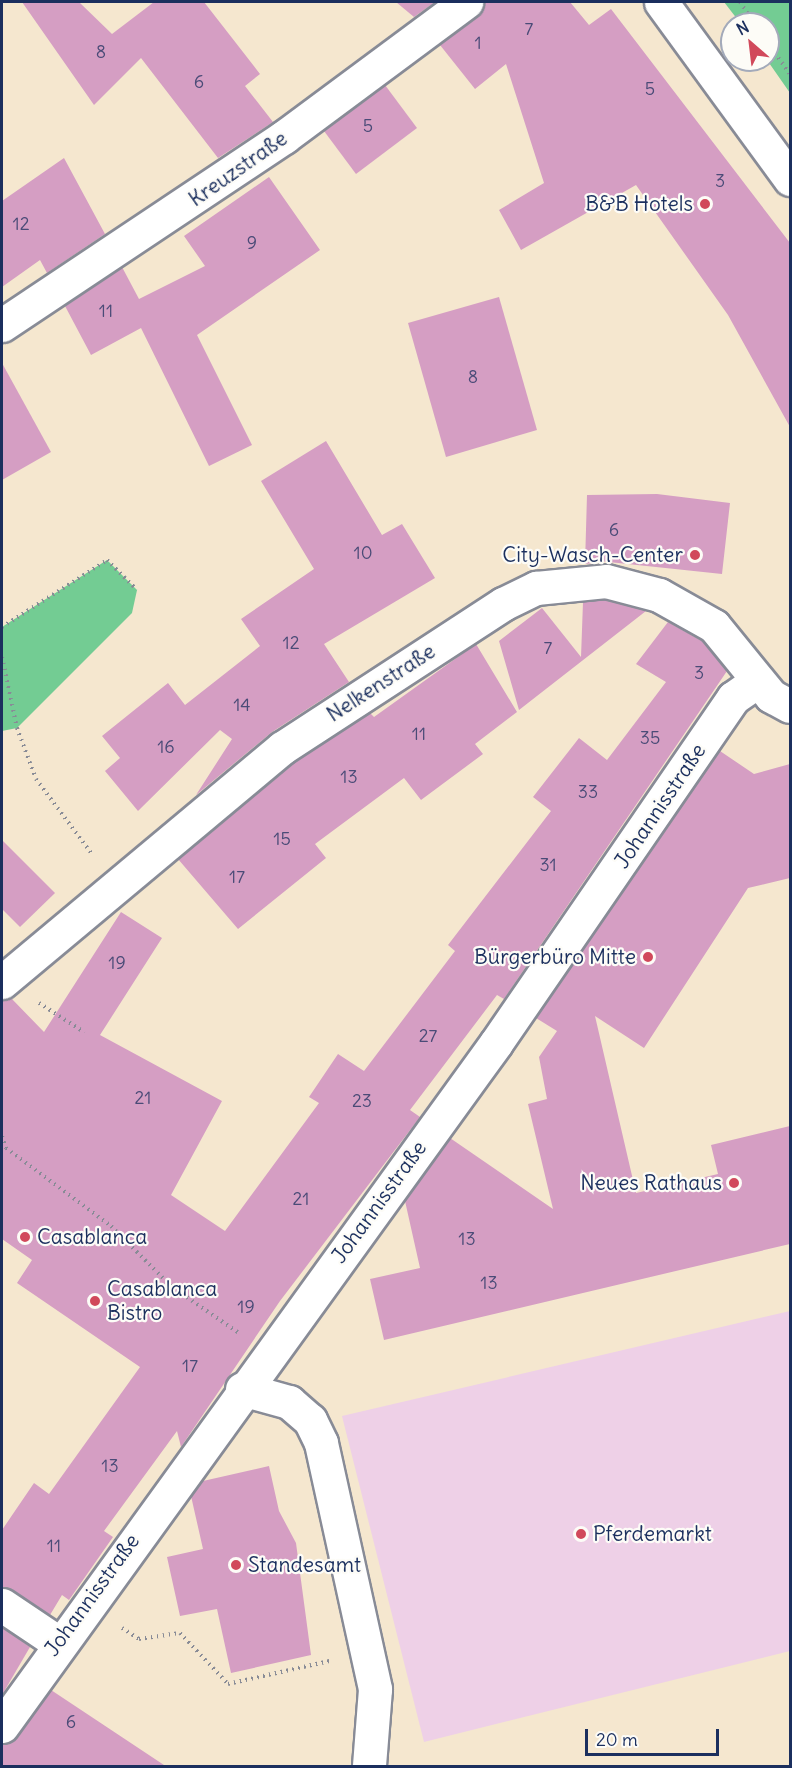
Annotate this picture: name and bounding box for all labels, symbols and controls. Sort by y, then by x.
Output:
north arrow [720,12,780,72]
text: N [733,16,752,39]
house number: 7 [525,18,533,40]
house number: 1 [474,32,482,54]
house number: 8 [96,41,106,63]
house number: 6 [194,71,204,93]
house number: 5 [645,78,655,100]
house number: 5 [363,115,373,137]
street label: Kreuzstraße [184,126,292,212]
house number: 3 [715,170,725,192]
place label: B&B Hotels [585,191,693,217]
marker: B&B Hotels [698,197,712,211]
house number: 12 [12,213,30,235]
house number: 9 [247,232,257,254]
house number: 11 [99,300,113,322]
house number: 8 [468,366,478,388]
house number: 6 [609,519,619,541]
house number: 10 [354,542,372,564]
place label: City-Wasch-Center [502,542,683,568]
marker: City-Wasch-Center [688,548,702,562]
house number: 12 [282,632,300,654]
house number: 7 [544,637,552,659]
street label: Nelkenstraße [322,639,440,727]
house number: 3 [694,662,704,684]
house number: 14 [233,694,251,716]
house number: 11 [412,723,426,745]
house number: 35 [640,727,660,749]
house number: 16 [157,736,175,758]
street label: Johannisstraße [609,739,711,873]
house number: 13 [340,766,358,788]
house number: 33 [578,781,598,803]
house number: 15 [273,828,291,850]
house number: 31 [539,854,557,876]
house number: 17 [229,866,245,888]
place label: Bürgerbüro Mitte [474,944,636,970]
marker: Bürgerbüro Mitte [641,950,655,964]
house number: 19 [108,952,126,974]
house number: 27 [419,1025,437,1047]
house number: 21 [134,1087,152,1109]
house number: 23 [352,1090,372,1112]
street label: Johannisstraße [326,1136,432,1268]
place label: Neues Rathaus [580,1170,722,1196]
marker: Neues Rathaus [727,1176,741,1190]
house number: 21 [292,1188,310,1210]
place label: Casablanca [37,1224,147,1250]
house number: 13 [458,1228,476,1250]
marker: Casablanca [18,1230,32,1244]
house number: 13 [480,1272,498,1294]
place label: Casablanca Bistro [107,1276,217,1326]
marker: Casablanca Bistro [88,1294,102,1308]
house number: 19 [237,1296,255,1318]
house number: 17 [182,1355,198,1377]
house number: 13 [101,1455,119,1477]
place label: Pferdemarkt [593,1521,712,1547]
marker: Pferdemarkt [574,1527,588,1541]
street label: Johannisstraße [39,1529,145,1661]
house number: 11 [47,1535,61,1557]
place label: Standesamt [248,1552,361,1578]
marker: Standesamt [229,1558,243,1572]
house number: 6 [66,1711,76,1733]
scale bar [588,1717,722,1755]
text: 20 m [596,1728,638,1751]

